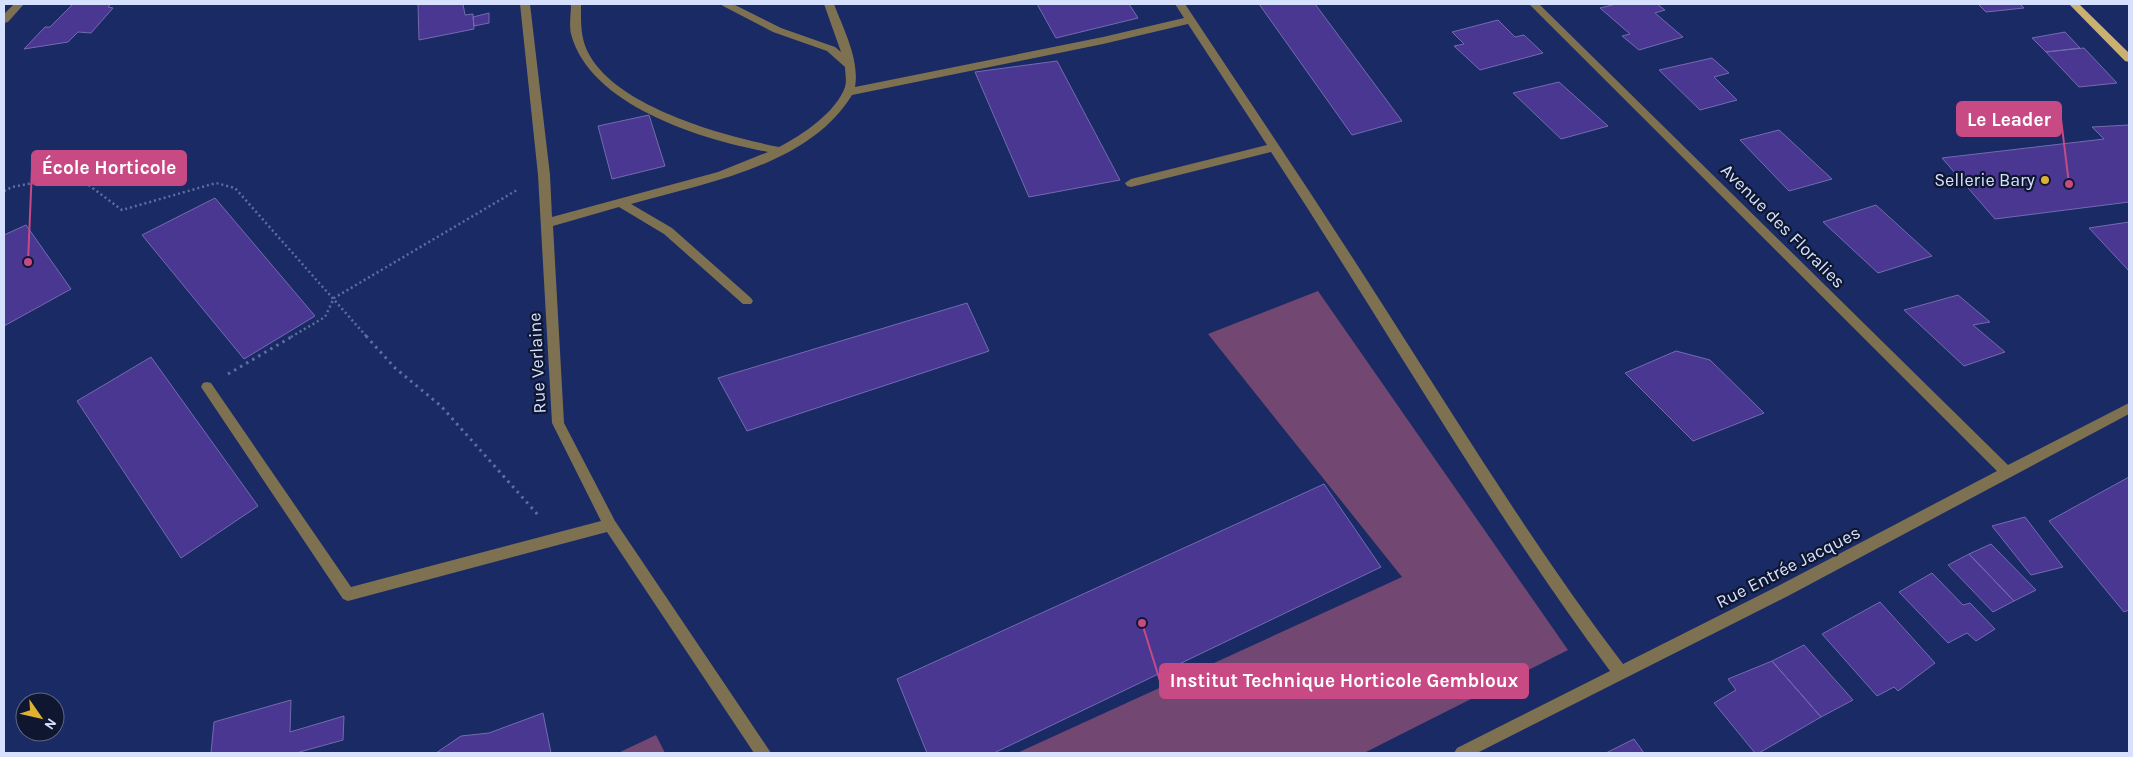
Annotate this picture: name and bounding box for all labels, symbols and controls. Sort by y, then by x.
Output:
callout: Le Leader [1957,102,2061,136]
text: Le Leader [1967,109,2052,131]
callout: École Horticole [32,151,186,185]
text: École Horticole [42,154,176,179]
street label: Avenue des Floralies [1716,159,1850,293]
place label: Sellerie Bary [1934,169,2036,191]
marker: Sellerie Bary [2039,174,2051,186]
street label: Rue Verlaine [523,312,551,414]
street label: Rue Entrée Jacques [1712,521,1864,613]
callout: Institut Technique Horticole Gembloux [1160,664,1528,698]
text: Institut Technique Horticole Gembloux [1170,670,1519,692]
north arrow [15,692,65,742]
text: N [41,715,60,733]

